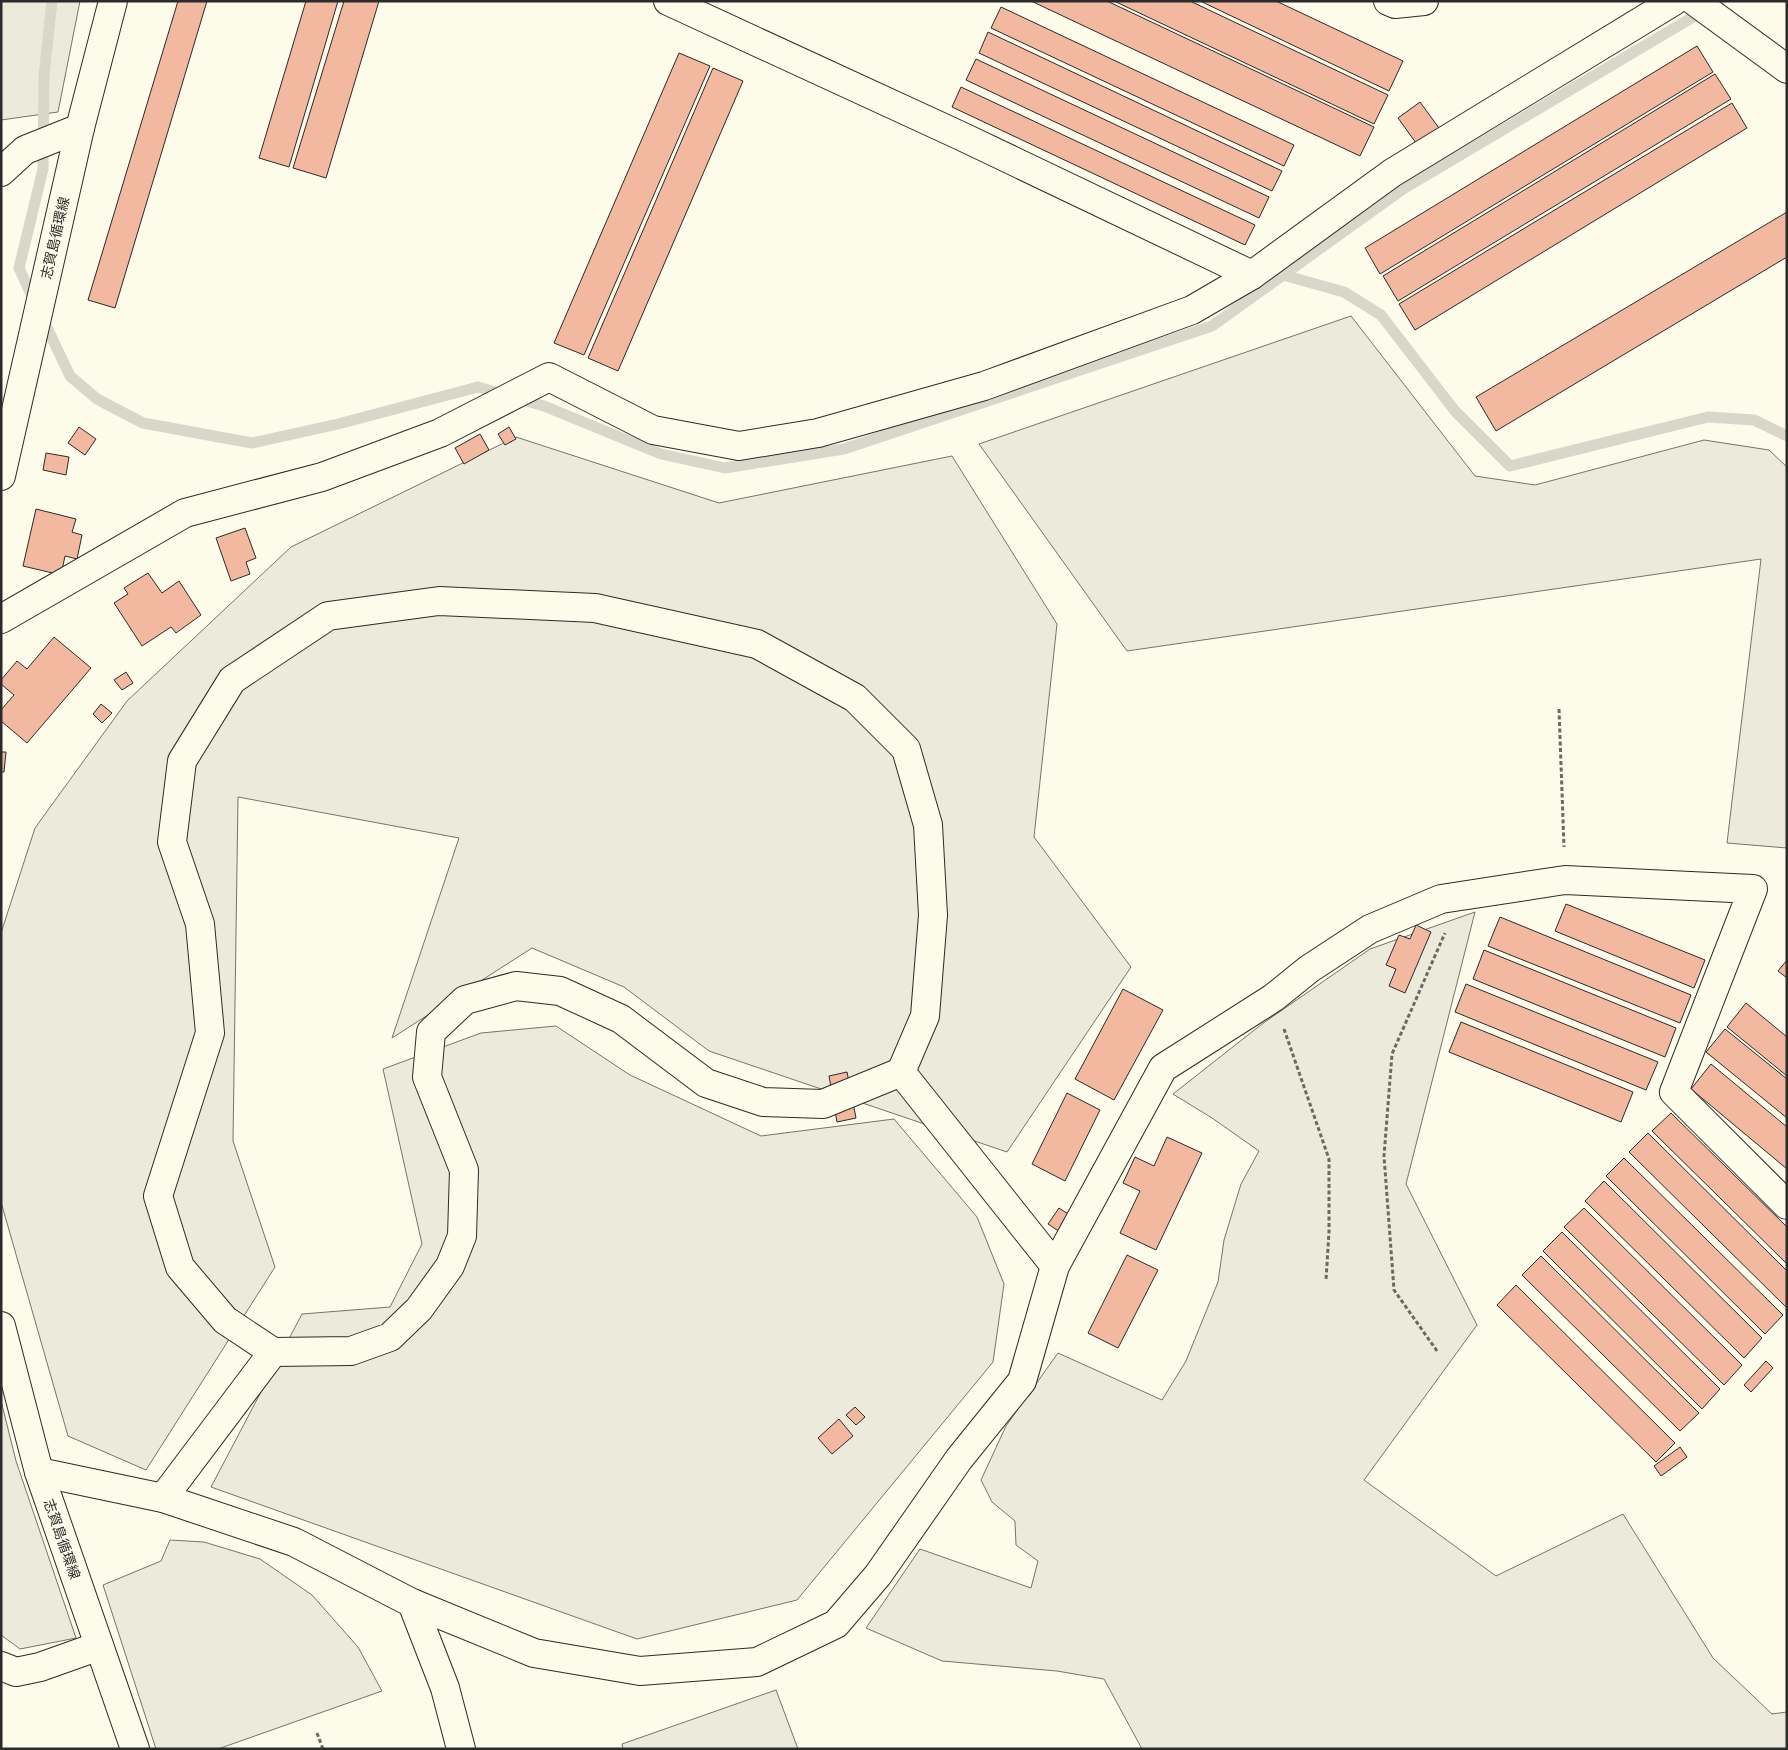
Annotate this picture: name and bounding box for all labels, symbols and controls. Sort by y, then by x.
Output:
street label: 志賀島循環線 [38,195,72,281]
street label: 志賀島循環線 [41,1497,83,1581]

